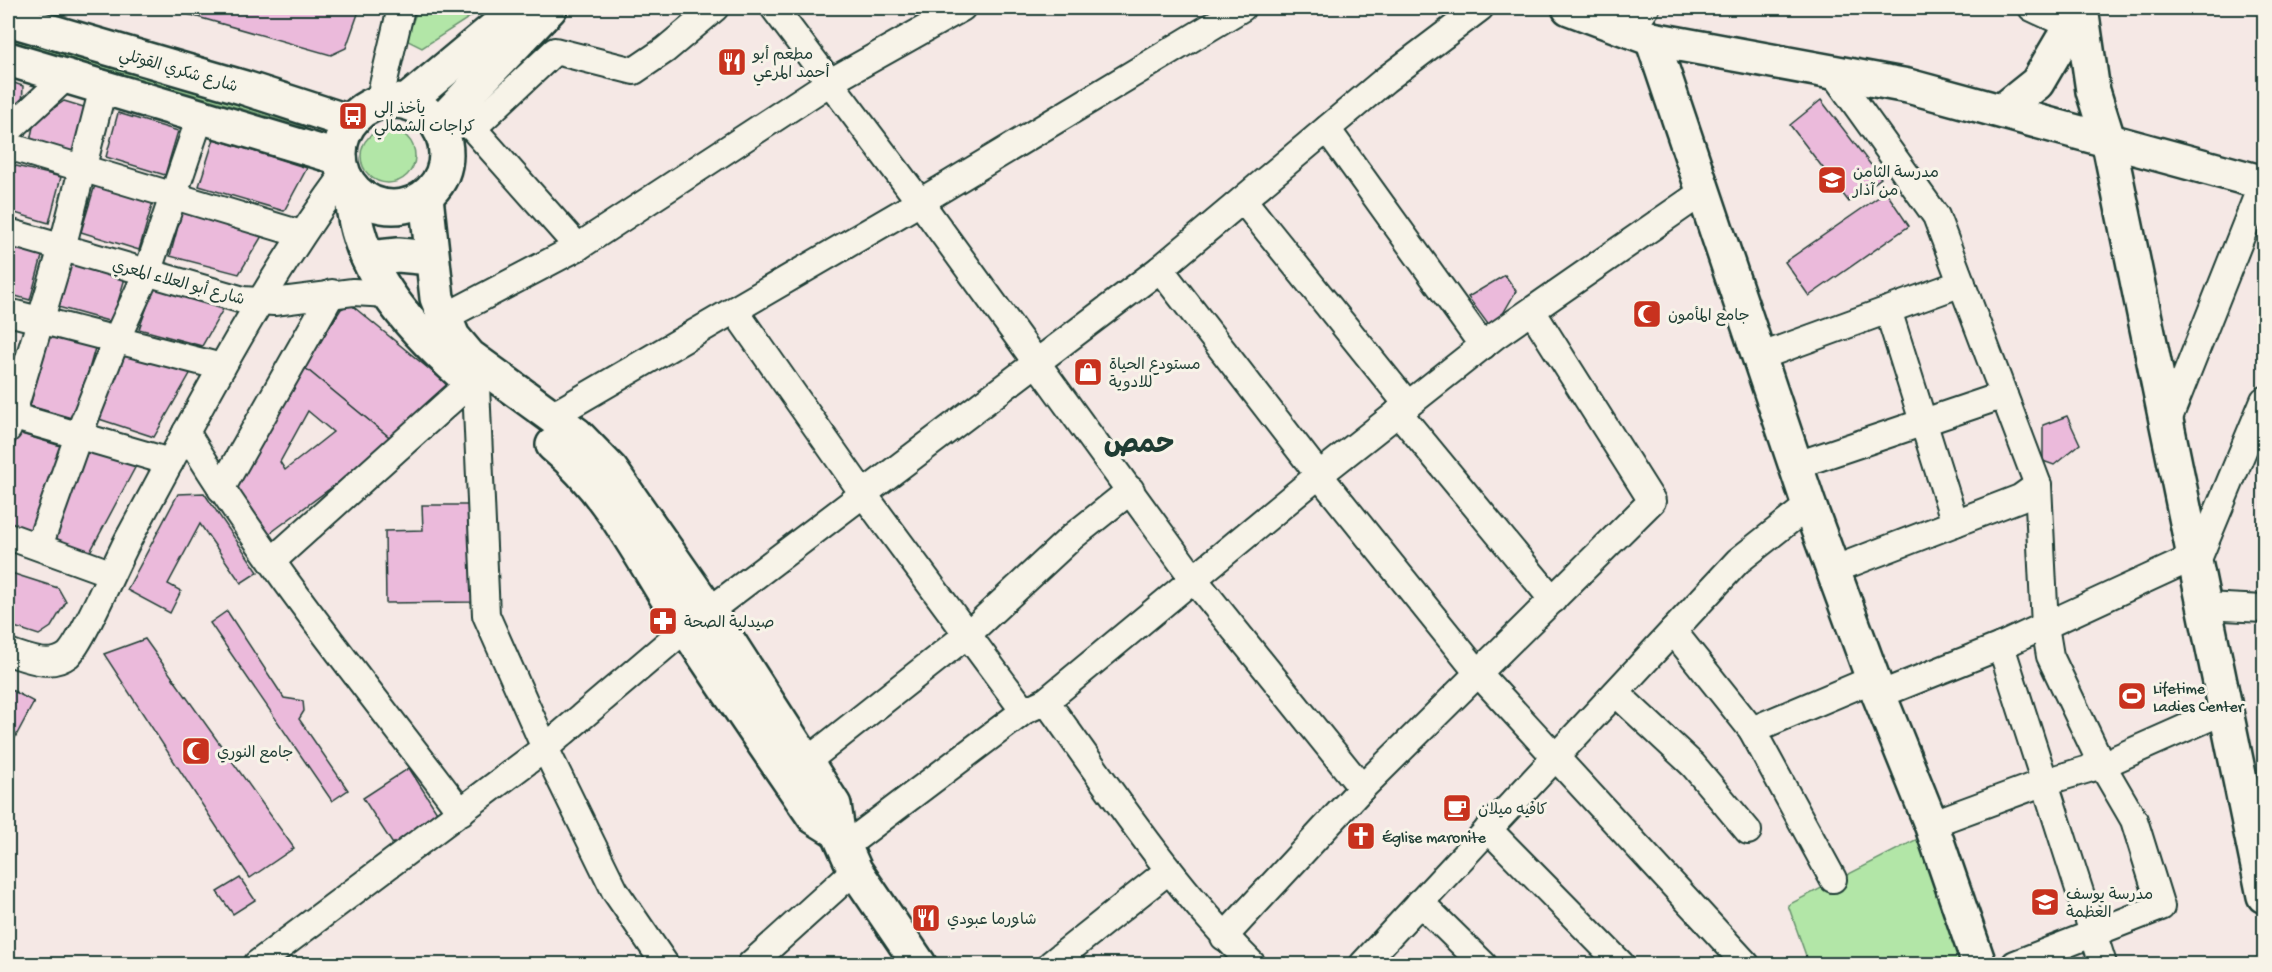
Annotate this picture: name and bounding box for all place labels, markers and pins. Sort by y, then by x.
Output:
place label: مطعم أبو أحمد المرعي [751,45,830,86]
restaurant icon: مطعم أبو أحمد المرعي [716,46,748,78]
place label: يأخذ إلى كراجات الشمالي [374,99,475,140]
bus stop icon: يأخذ إلى كراجات الشمالي [337,100,369,132]
school or university icon: مدرسة الثامن من آذار [1816,164,1848,196]
place label: مدرسة الثامن من آذار [1851,164,1939,202]
mosque icon: جامع المأمون [1631,298,1663,330]
place label: جامع المأمون [1668,306,1750,327]
shop icon: مستودع الحياة للادوية [1072,356,1104,388]
place label: مستودع الحياة للادوية [1109,357,1201,394]
pharmacy icon: صيدلية الصحة [647,605,679,637]
place label: صيدلية الصحة [684,614,774,634]
sports icon: Lifetime Ladies Center [2116,680,2148,712]
place label: Lifetime Ladies Center [2153,681,2245,718]
mosque icon: جامع النوري [180,735,212,767]
place label: جامع النوري [217,745,293,764]
cafe icon: كافيه ميلان [1441,792,1473,824]
place label: كافيه ميلان [1478,802,1548,821]
church icon: Église maronite [1345,820,1377,852]
place label: Église maronite [1382,830,1487,849]
school or university icon: مدرسة يوسف العظمة [2029,886,2061,918]
place label: مدرسة يوسف العظمة [2066,886,2153,924]
restaurant icon: شاورما عبودي [910,902,942,934]
place label: شاورما عبودي [947,912,1037,931]

